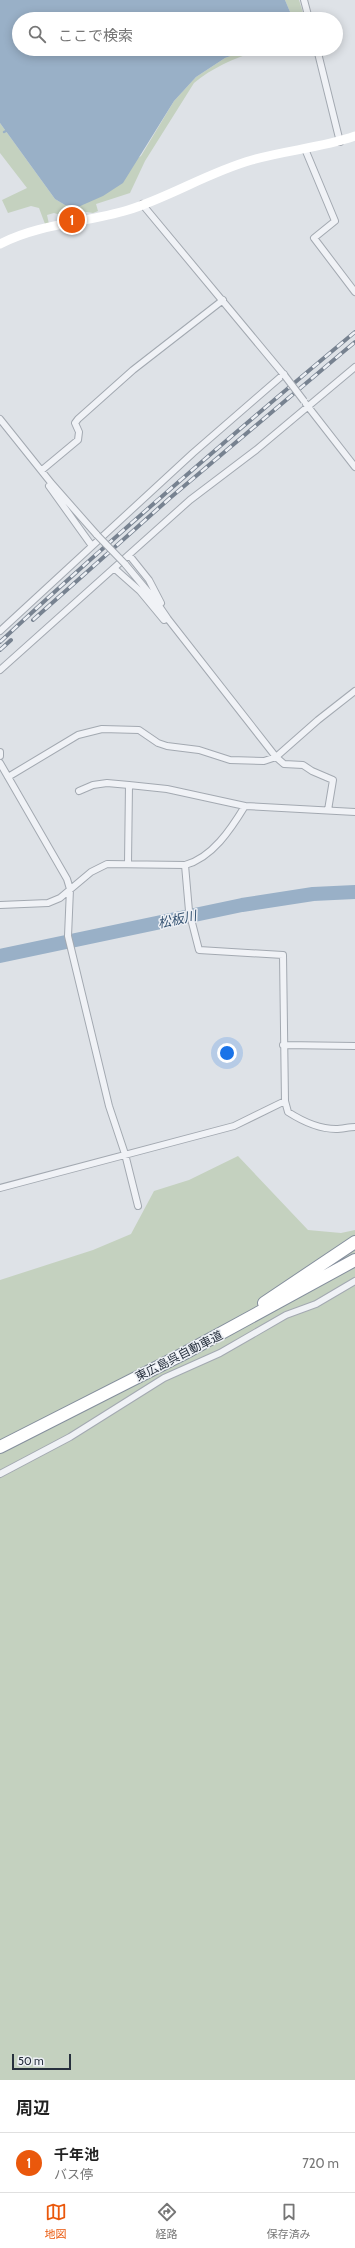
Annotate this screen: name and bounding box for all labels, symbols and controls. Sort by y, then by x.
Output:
search box [12,12,343,56]
icon: search [26,23,48,45]
text: ここで検索 [58,27,133,45]
pin: 1 [59,205,85,235]
water label: 松板川 [156,907,200,931]
your location [217,1043,237,1063]
street label: 東広島呉自動車道 [133,1327,225,1384]
scale bar [12,2052,71,2071]
text: 50 m [18,2054,44,2068]
text: 周辺 [16,2098,50,2118]
text: 千年池 [54,2146,99,2164]
text: 1 [27,2155,31,2171]
text: 720 m [302,2155,339,2171]
text: バス停 [54,2166,93,2182]
tab: 地図 [45,2201,67,2241]
tab: 経路 [156,2201,178,2241]
tab: 保存済み [267,2201,311,2241]

